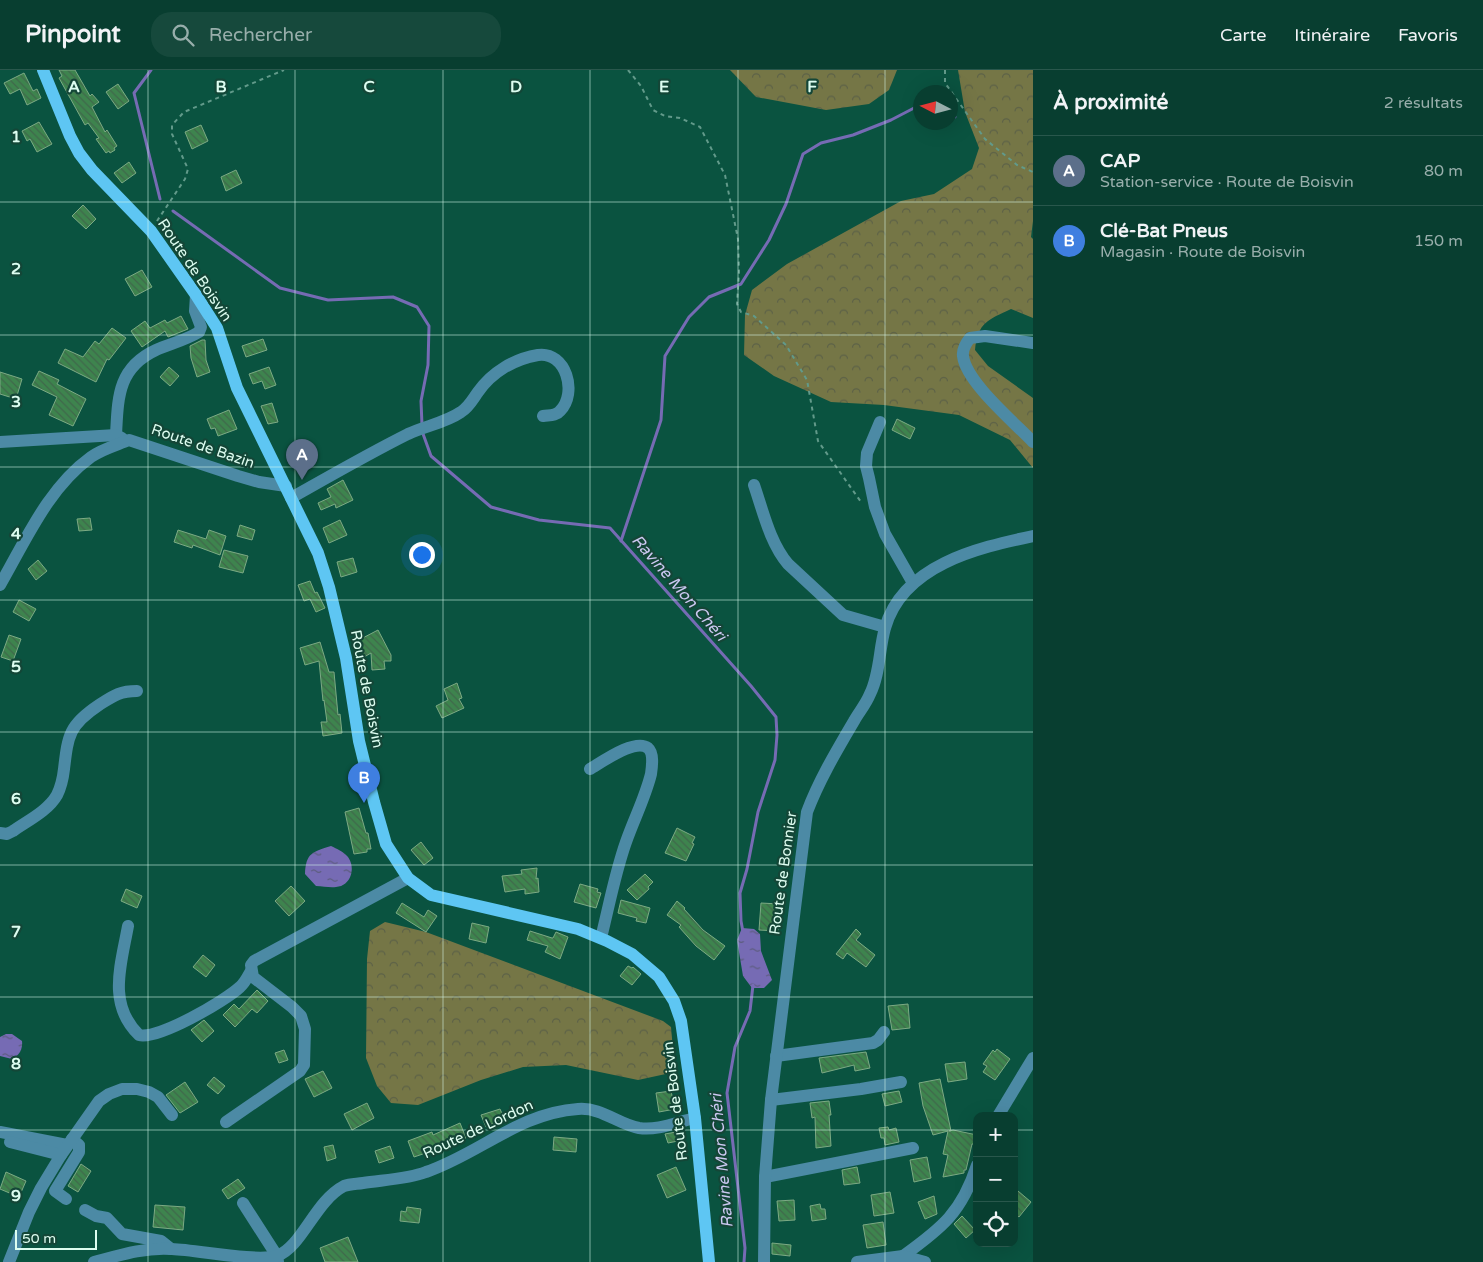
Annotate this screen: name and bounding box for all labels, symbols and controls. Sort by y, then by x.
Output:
search box [151,12,501,57]
text: Pinpoint [25,20,121,49]
icon: search [169,21,197,49]
text: Rechercher [209,24,312,46]
text: Carte [1220,24,1266,46]
text: Itinéraire [1294,24,1370,46]
text: Favoris [1398,24,1458,46]
text: A [68,77,80,97]
text: B [215,77,227,97]
text: C [363,77,375,97]
text: D [510,77,522,97]
text: E [659,77,669,97]
text: F [807,77,817,97]
north arrow [913,85,958,130]
text: À proximité [1053,90,1168,115]
text: 2 résultats [1384,93,1463,113]
text: 1 [11,127,21,147]
text: CAP [1100,150,1140,172]
text: A [1063,161,1075,181]
text: 80 m [1424,161,1463,181]
text: Station-service · Route de Boisvin [1100,172,1354,192]
street label: Route de Boisvin [154,215,236,325]
text: Clé-Bat Pneus [1100,220,1228,242]
text: B [1063,231,1075,251]
text: 150 m [1414,231,1463,251]
text: Magasin · Route de Boisvin [1100,242,1305,262]
text: 2 [11,259,21,279]
text: 3 [11,392,21,412]
street label: Route de Bazin [149,420,257,472]
pin: A [286,439,318,480]
text: 4 [11,524,21,544]
water label: Ravine Mon Chéri [627,531,732,647]
your location [409,542,435,568]
street label: Route de Boisvin [347,628,387,750]
text: 5 [11,657,21,677]
pin: B [348,762,380,803]
text: 6 [11,789,21,809]
street label: Route de Bonnier [765,810,801,936]
text: 7 [11,922,21,942]
street label: Route de Boisvin [659,1040,691,1162]
text: 8 [11,1054,21,1074]
water label: Ravine Mon Chéri [706,1091,738,1229]
street label: Route de Lordon [420,1096,536,1162]
map controls [973,1112,1018,1247]
button: + [973,1112,1018,1157]
button: − [973,1157,1018,1202]
text: 9 [11,1186,21,1206]
button: locate [973,1202,1018,1247]
scale bar [15,1227,98,1250]
text: 50 m [22,1230,56,1247]

